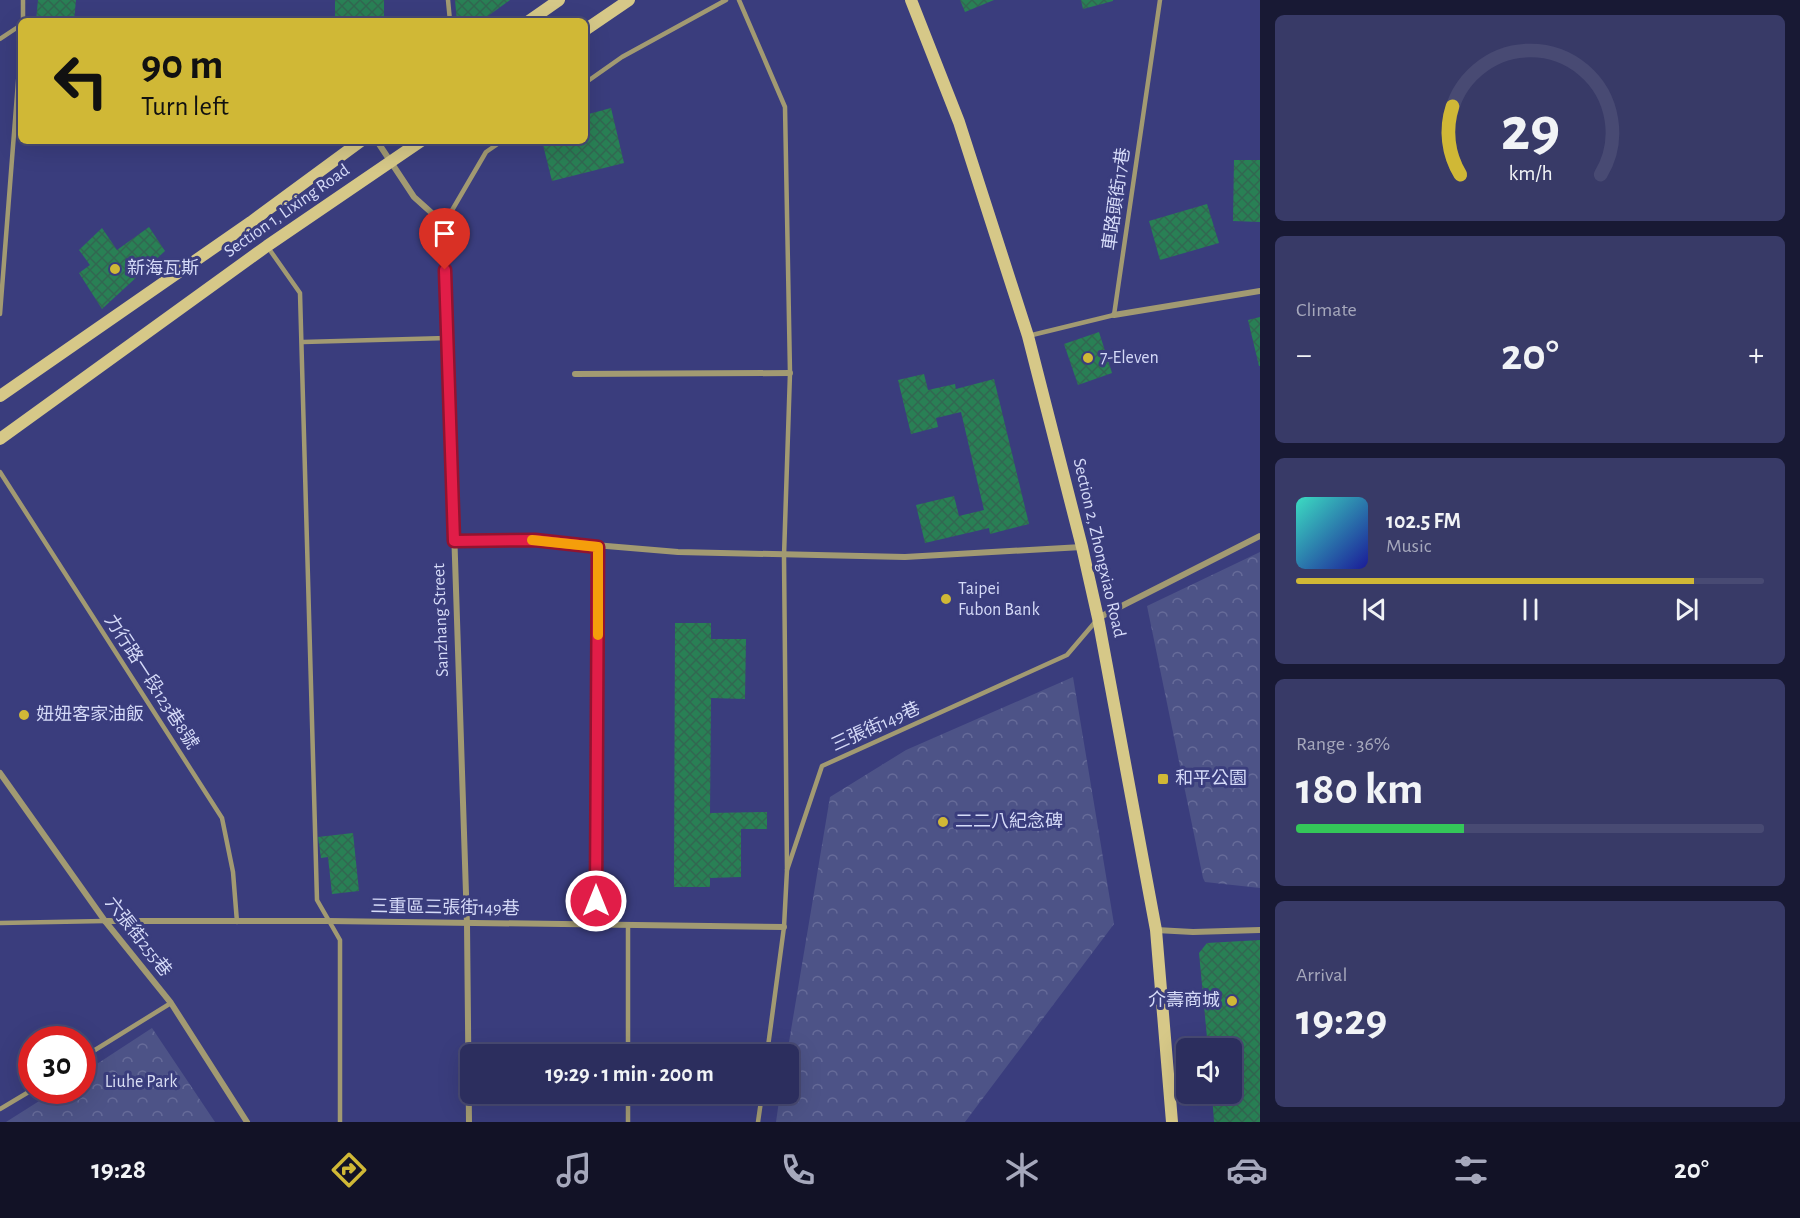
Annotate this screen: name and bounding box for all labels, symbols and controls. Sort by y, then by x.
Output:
icon: left [42,42,120,120]
text: 90 m [141,44,223,86]
text: Turn left [141,93,229,120]
text: 29 [1500,99,1560,161]
street label: 車路頭街17巷 [1099,146,1133,252]
street label: Section 1, Lixing Road [221,161,353,261]
text: km/h [1508,164,1552,185]
pin [419,208,470,270]
icon: arrive [428,217,461,250]
place label: 新海瓦斯 [127,258,199,278]
marker: 新海瓦斯 [108,262,122,276]
text: Climate [1296,300,1357,320]
text: 20° [1501,333,1559,378]
text: − [1296,339,1312,372]
text: + [1748,339,1764,372]
place label: 7-Eleven [1100,349,1159,367]
marker: 7-Eleven [1081,351,1095,365]
street label: Section 2, Zhongxiao Road [1070,457,1128,639]
text: 102.5 FM [1386,510,1461,532]
text: Music [1386,536,1432,556]
street label: Sanzhang Street [430,563,452,677]
place label: Taipei Fubon Bank [958,580,1040,619]
marker: Taipei Fubon Bank [939,592,953,606]
icon: previous [1358,593,1391,626]
icon: pause [1514,593,1547,626]
icon: next [1670,593,1703,626]
street label: 力行路一段123巷8號 [101,610,203,752]
street label: 三張街149巷 [828,698,923,755]
place label: 妞妞客家油飯 [36,704,144,724]
marker: 妞妞客家油飯 [17,708,31,722]
text: Range · 36% [1296,734,1390,754]
text: 180 km [1296,767,1423,812]
place label: 和平公園 [1175,768,1247,788]
marker: 和平公園 [1156,772,1170,786]
place label: 二二八紀念碑 [955,811,1063,831]
marker: 二二八紀念碑 [936,815,950,829]
position arrow [564,869,628,933]
street label: 六張街255巷 [102,893,176,980]
street label: 三重區三張街149巷 [370,896,520,918]
text: Arrival [1296,965,1347,985]
place label: 介壽商城 [1148,990,1220,1010]
marker: 介壽商城 [1225,994,1239,1008]
text: 19:29 [1296,998,1387,1043]
speed limit sign: 30 [18,1026,96,1104]
map controls [1176,1038,1242,1104]
button: sound [1176,1038,1242,1104]
text: 19:29 · 1 min · 200 m [545,1063,714,1085]
park label: Liuhe Park [105,1073,178,1091]
icon: directions [328,1149,370,1191]
icon: music [553,1149,595,1191]
icon: phone [777,1149,819,1191]
icon: climate [1001,1149,1043,1191]
icon: car [1226,1149,1268,1191]
icon: filters [1450,1149,1492,1191]
text: 19:28 [91,1156,146,1183]
text: 20° [1674,1156,1709,1183]

